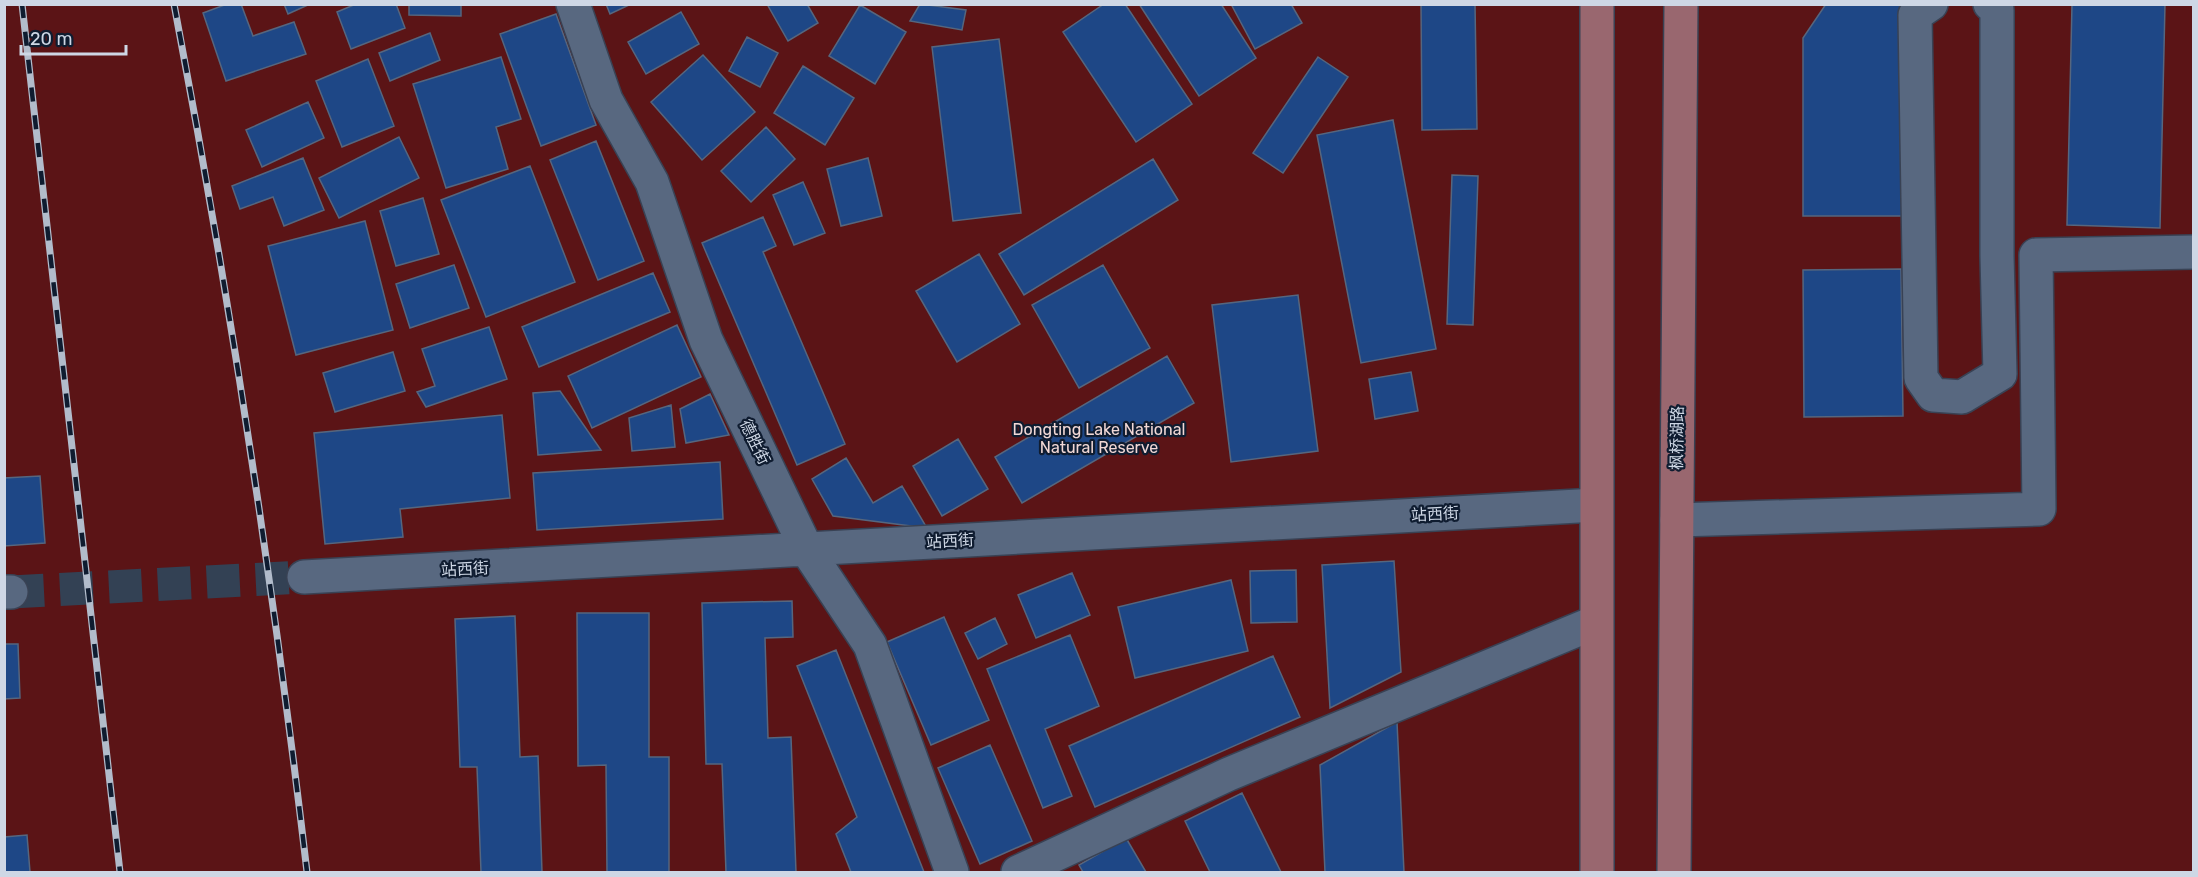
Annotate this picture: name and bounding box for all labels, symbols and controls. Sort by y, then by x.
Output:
scale bar [21,18,126,56]
text: 20 m [30,28,72,50]
street label: 枫桥湖路 [1667,406,1687,470]
street label: 德胜街 [736,416,774,468]
park label: Dongting Lake National Natural Reserve [1013,420,1185,457]
street label: 站西街 [1411,503,1459,525]
street label: 站西街 [926,530,974,552]
street label: 站西街 [441,558,489,580]

